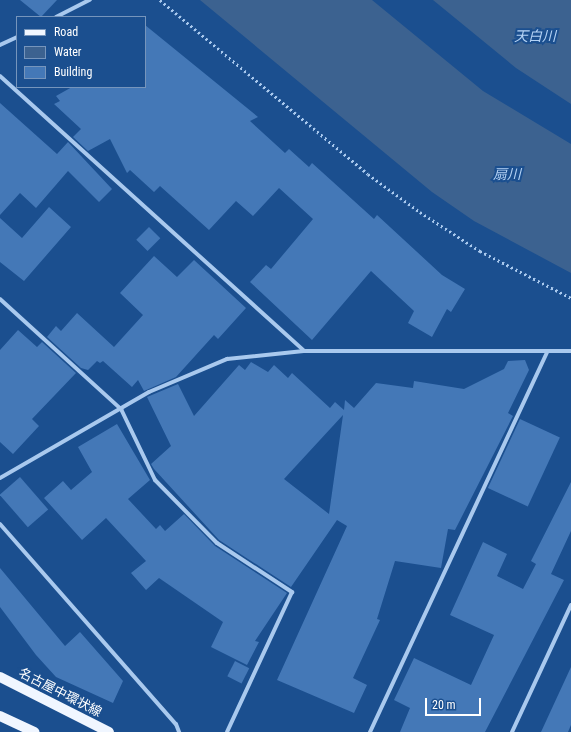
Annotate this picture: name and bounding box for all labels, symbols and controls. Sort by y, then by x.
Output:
legend [16,16,146,88]
text: Road [54,25,78,39]
water label: 天白川 [514,28,556,44]
text: Water [54,45,82,59]
text: Building [54,65,92,79]
water label: 扇川 [493,166,521,182]
street label: 名古屋中環状線 [16,665,104,721]
scale bar [427,690,483,716]
text: 20 m [432,698,456,712]

